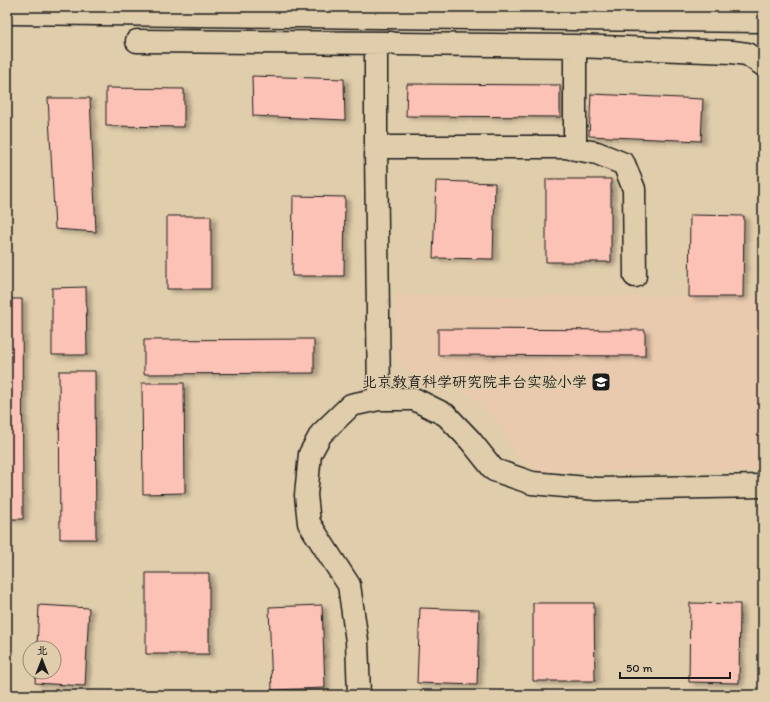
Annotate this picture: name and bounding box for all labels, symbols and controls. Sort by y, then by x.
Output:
school or university icon: 北京教育科学研究院丰台实验小学 [590,371,612,393]
place label: 北京教育科学研究院丰台实验小学 [362,373,587,391]
north arrow [22,640,62,680]
text: 北 [37,644,48,657]
scale bar [620,654,730,680]
text: 50 m [626,661,652,675]

